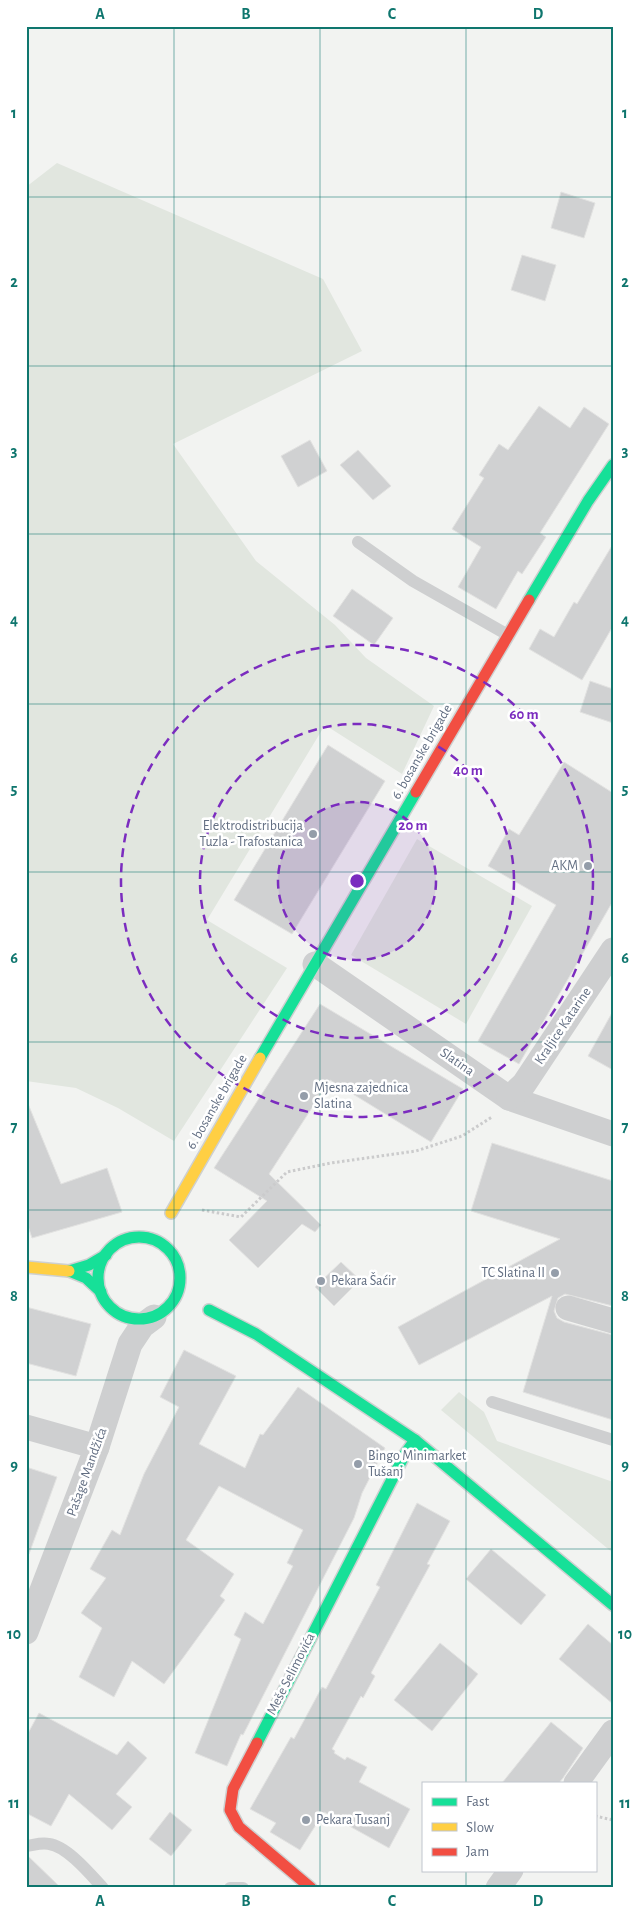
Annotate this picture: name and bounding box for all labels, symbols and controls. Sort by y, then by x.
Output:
text: A [95,6,105,22]
text: B [241,6,251,22]
text: C [388,6,397,22]
text: D [533,6,544,22]
text: 1 [11,105,17,121]
text: 1 [622,105,628,121]
text: 2 [10,274,18,290]
text: 2 [621,274,629,290]
text: 3 [11,443,18,459]
text: 3 [622,443,629,459]
text: 4 [10,612,18,628]
text: 4 [621,612,629,628]
street label: 6. bosanske brigade [389,702,455,802]
text: 60 m [509,707,539,722]
text: 40 m [453,763,483,778]
text: 5 [11,781,18,797]
text: 5 [622,781,629,797]
text: 20 m [398,818,428,833]
place label: Elektrodistribucija Tuzla - Trafostanica [200,819,304,849]
marker: Elektrodistribucija Tuzla - Trafostanica [307,828,319,840]
place label: AKM [551,859,578,873]
marker: AKM [582,860,594,872]
centre of rings [348,872,366,890]
text: 6 [10,950,18,966]
text: 6 [621,950,629,966]
street label: Kraljice Katarine [532,985,594,1067]
street label: Slatina [437,1045,477,1079]
street label: 6. bosanske brigade [184,1052,250,1152]
place label: Mjesna zajednica Slatina [314,1081,409,1111]
marker: Mjesna zajednica Slatina [298,1090,310,1102]
text: 7 [11,1119,18,1135]
text: 7 [622,1119,629,1135]
place label: TC Slatina II [481,1266,545,1280]
marker: TC Slatina II [549,1267,561,1279]
place label: Pekara Šaćir [331,1272,396,1288]
marker: Pekara Šaćir [315,1275,327,1287]
text: 8 [10,1288,18,1304]
text: 8 [621,1288,629,1304]
street label: Pašage Mandžića [64,1425,110,1518]
place label: Bingo Minimarket Tušanj [368,1449,467,1479]
text: 9 [10,1457,18,1473]
text: 9 [621,1457,629,1473]
marker: Bingo Minimarket Tušanj [352,1458,364,1470]
text: 10 [7,1626,21,1642]
text: 10 [618,1626,632,1642]
street label: Meše Selimovića [264,1630,318,1717]
legend [422,1782,596,1872]
text: Fast [466,1794,490,1809]
text: 11 [8,1795,20,1811]
text: 11 [619,1795,631,1811]
place label: Pekara Tusanj [316,1813,390,1827]
marker: Pekara Tusanj [300,1814,312,1826]
text: Slow [466,1820,494,1835]
text: Jam [466,1844,489,1859]
text: A [95,1893,105,1909]
text: B [241,1893,251,1909]
text: C [388,1893,397,1909]
text: D [533,1893,544,1909]

